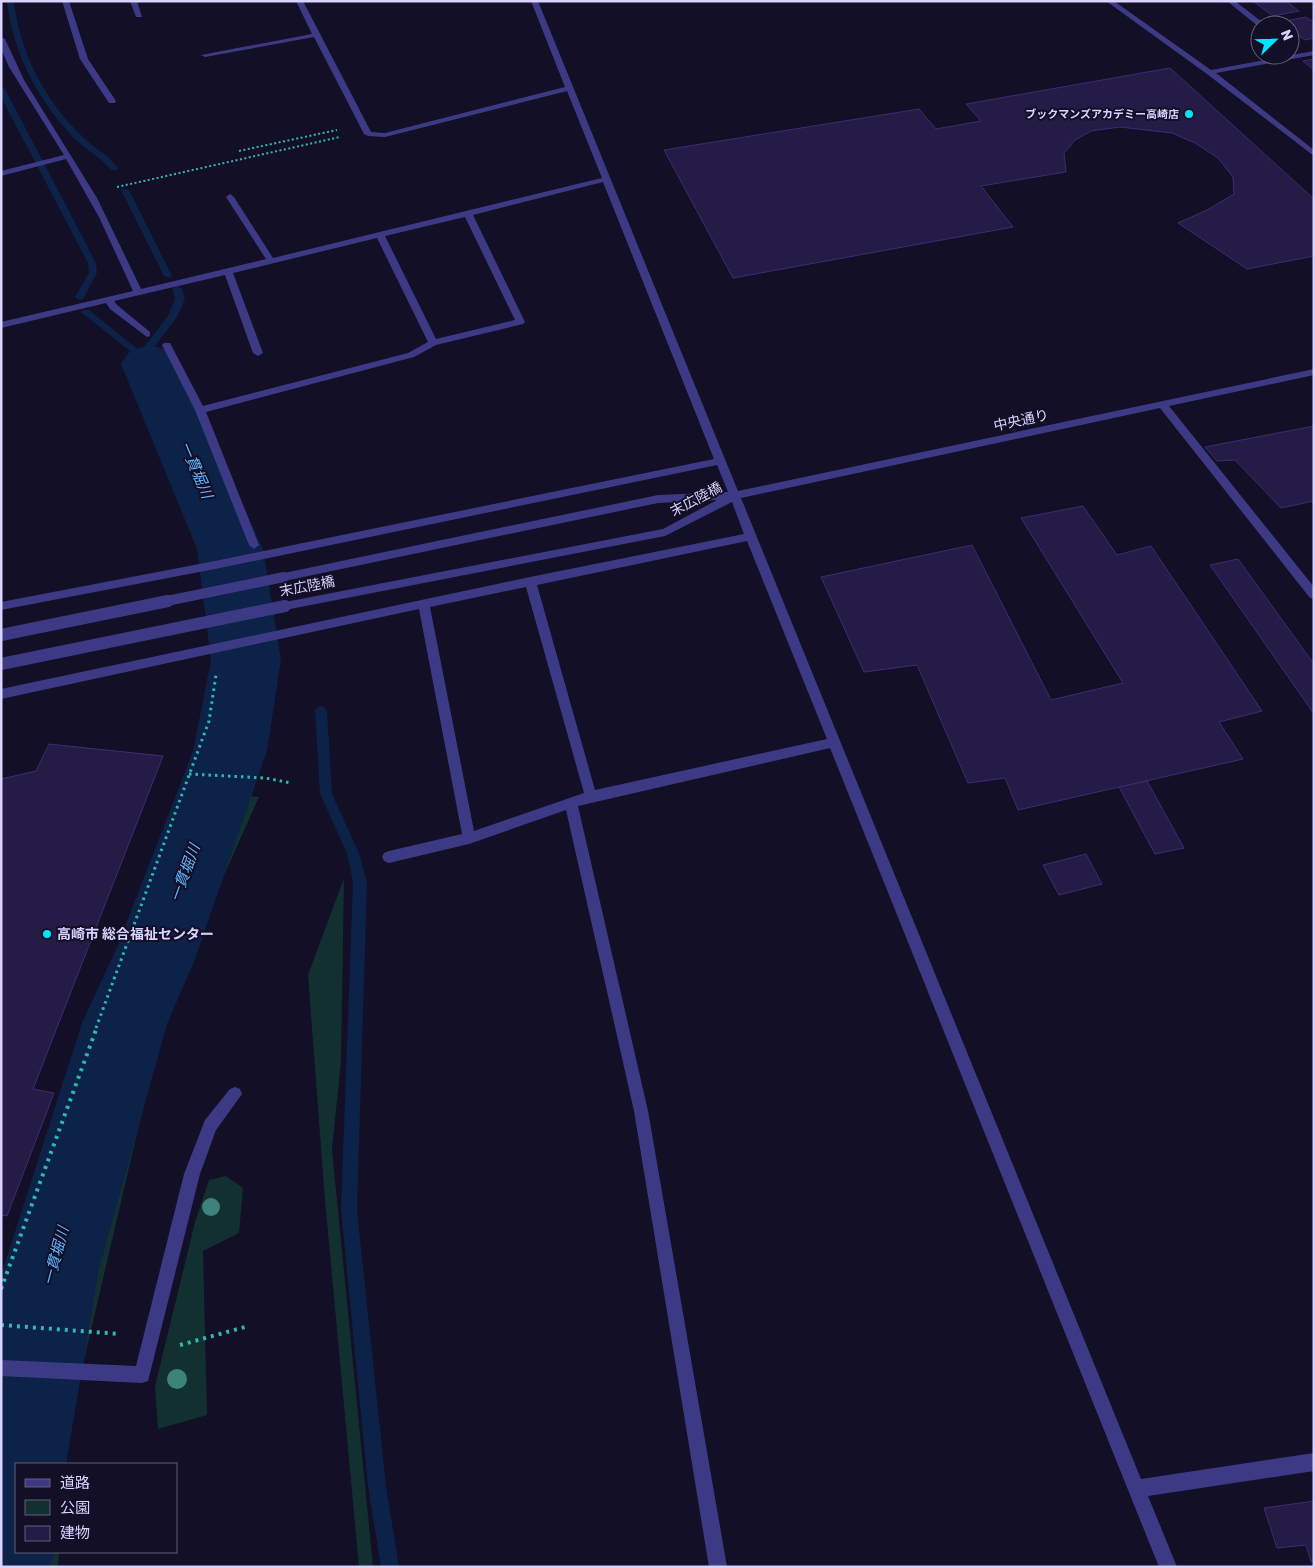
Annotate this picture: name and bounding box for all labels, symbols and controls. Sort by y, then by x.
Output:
north arrow [1250,15,1300,65]
text: N [1277,27,1296,43]
place label: ブックマンズアカデミー高崎店 [1025,108,1179,121]
marker: ブックマンズアカデミー高崎店 [1183,108,1195,120]
street label: 中央通り [992,406,1050,435]
water label: 一貫堀川 [176,439,217,503]
street label: 末広陸橋 [668,479,725,520]
street label: 末広陸橋 [278,573,336,600]
water label: 一貫堀川 [166,840,204,904]
place label: 高崎市 総合福祉センター [57,926,214,943]
marker: 高崎市 総合福祉センター [41,928,53,940]
water label: 一貫堀川 [40,1223,73,1287]
legend [15,1463,178,1553]
text: 道路 [60,1474,90,1492]
text: 公園 [60,1499,90,1517]
text: 建物 [60,1524,90,1542]

